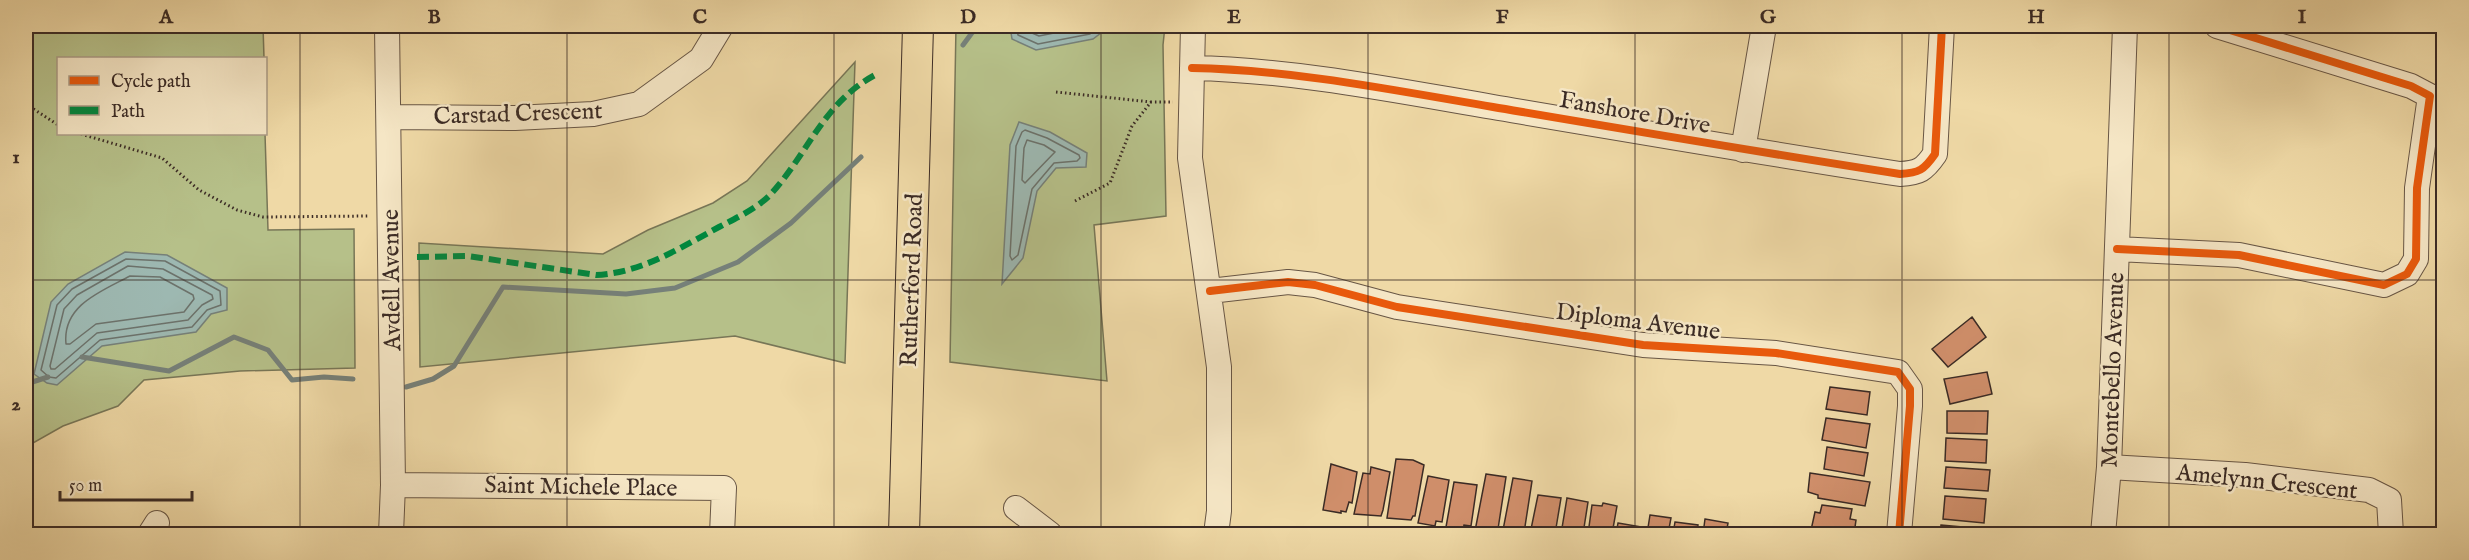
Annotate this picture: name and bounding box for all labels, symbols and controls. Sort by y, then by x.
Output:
text: A [158,5,174,30]
text: B [427,5,441,30]
text: C [693,5,707,30]
text: D [960,5,976,30]
text: E [1227,5,1241,30]
text: F [1496,5,1509,30]
text: G [1760,5,1777,30]
text: H [2027,5,2045,30]
text: I [2298,5,2307,30]
legend [57,57,267,135]
text: Cycle path [111,71,191,94]
street label: Fanshore Drive [1557,85,1713,142]
street label: Carstad Crescent [433,96,603,133]
text: Path [111,101,145,124]
text: 1 [12,145,20,170]
street label: Rutherford Road [894,192,931,367]
street label: Avdell Avenue [376,209,409,352]
street label: Montebello Avenue [2095,272,2132,468]
street label: Diploma Avenue [1554,297,1722,348]
text: 2 [11,392,21,417]
street label: Amelynn Crescent [2174,457,2359,507]
scale bar [60,464,192,502]
street label: Saint Michele Place [484,470,678,505]
text: 50 m [69,475,102,498]

